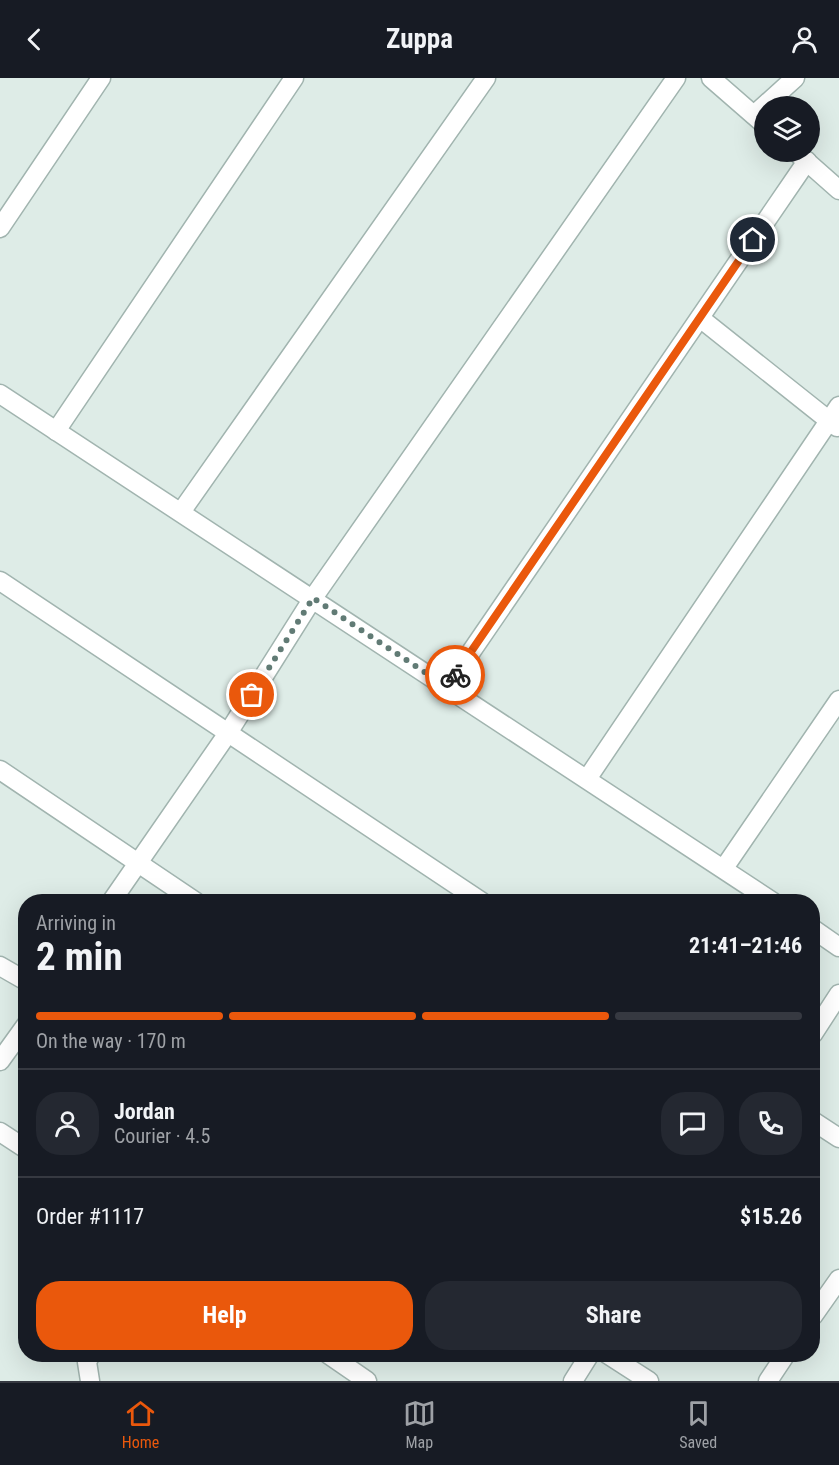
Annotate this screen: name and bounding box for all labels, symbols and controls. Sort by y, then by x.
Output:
icon: back [18,23,51,56]
text: Zuppa [386,23,453,55]
icon: person [788,23,821,56]
map controls [754,96,820,162]
button: layers [754,96,820,162]
pin [727,214,778,265]
icon: home [736,223,769,256]
courier [425,645,485,705]
icon: bike [439,659,472,692]
pin [226,669,277,720]
icon: bag [235,678,268,711]
text: Arriving in [36,911,116,935]
text: 21:41–21:46 [689,933,802,958]
text: 2 min [36,934,123,980]
text: On the way · 170 m [36,1029,186,1053]
button: person [36,1092,99,1155]
button: chat [661,1092,724,1155]
button: phone [739,1092,802,1155]
text: Jordan [114,1099,175,1124]
text: Courier · 4.5 [114,1124,210,1148]
text: Order #1117 [36,1204,144,1229]
text: $15.26 [740,1204,802,1229]
button: Help [36,1281,413,1350]
button: Share [425,1281,802,1350]
tab: Home [122,1397,159,1452]
tab: Map [403,1397,436,1452]
tab: Saved [679,1397,717,1452]

